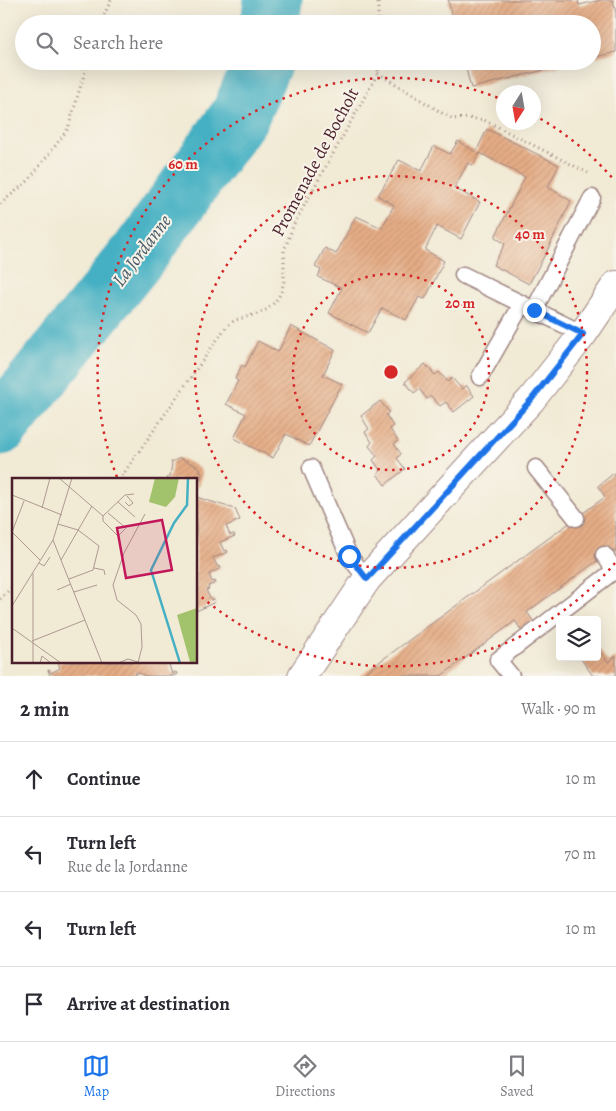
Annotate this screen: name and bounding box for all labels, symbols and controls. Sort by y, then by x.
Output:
search box [15,15,601,70]
icon: search [33,29,61,57]
text: Search here [73,30,163,56]
street label: Promenade de Bocholt [266,83,364,241]
north arrow [496,85,541,130]
text: 60 m [168,154,198,174]
water label: La Jordanne [106,209,177,292]
text: 40 m [515,224,545,244]
text: 20 m [445,293,475,313]
route end [523,299,546,322]
centre of rings [382,363,400,381]
inset map [12,478,198,664]
route start [338,545,361,568]
map controls [556,616,601,661]
button: layers [556,616,601,661]
text: 2 min [20,695,69,723]
text: Walk · 90 m [521,698,596,720]
icon: ahead [20,765,48,793]
text: Continue [67,766,141,792]
text: 10 m [566,768,596,790]
text: Turn left [67,830,136,856]
icon: left [20,840,48,868]
text: 70 m [564,843,596,865]
text: Rue de la Jordanne [67,856,188,878]
icon: left [20,915,48,943]
text: Turn left [67,916,136,942]
text: 10 m [566,918,596,940]
icon: arrive [20,990,48,1018]
text: Arrive at destination [67,991,230,1017]
tab: Map [82,1052,110,1101]
tab: Directions [275,1052,335,1101]
tab: Saved [500,1052,534,1101]

